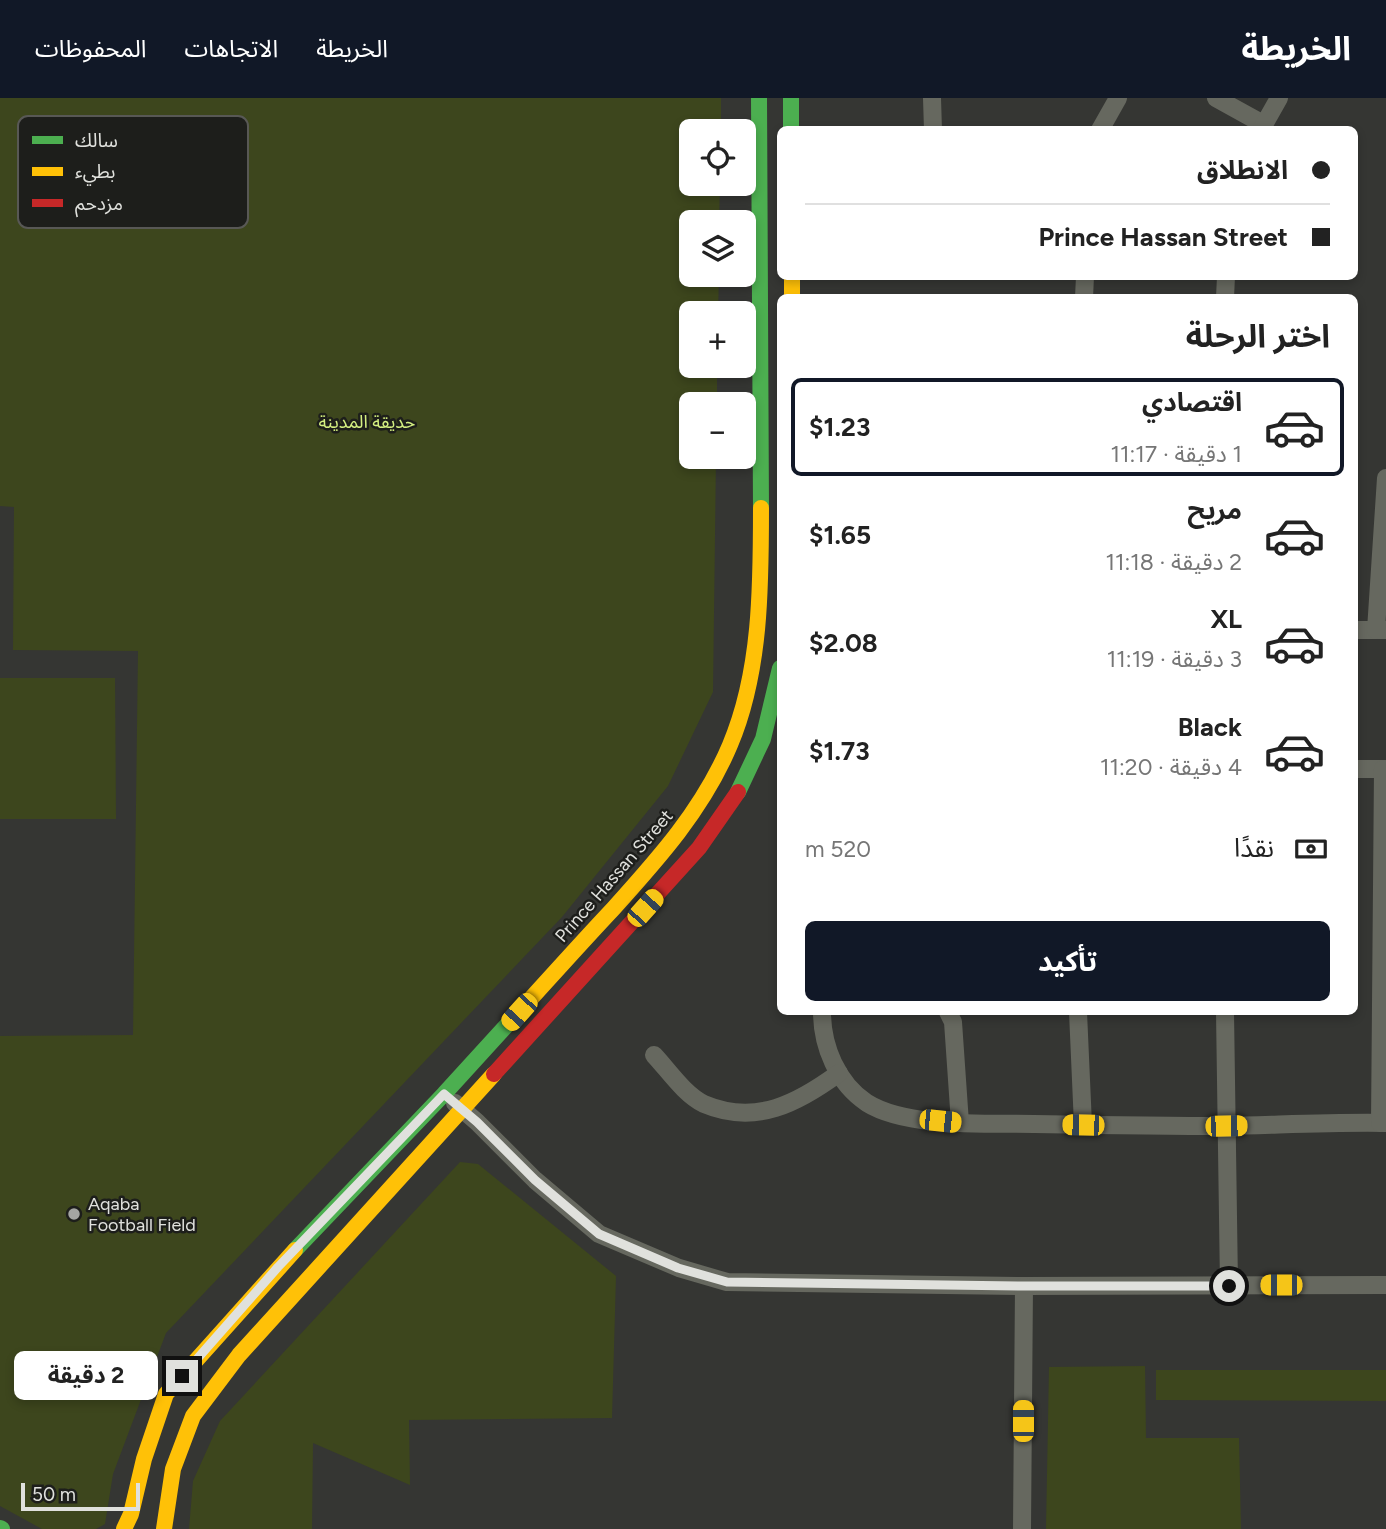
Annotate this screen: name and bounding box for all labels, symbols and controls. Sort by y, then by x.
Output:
text: الخريطة [1241,29,1351,68]
text: المحفوظات [35,34,146,63]
text: الاتجاهات [184,34,278,63]
text: الخريطة [316,34,388,63]
legend [18,116,248,228]
map controls [679,119,756,469]
button: locate [679,119,756,196]
text: سالك [75,129,118,152]
text: الانطلاق [1197,154,1288,186]
text: بطيء [75,160,115,186]
text: مزدحم [75,192,123,218]
button: layers [679,210,756,287]
text: Prince Hassan Street [1038,221,1288,253]
button: + [679,301,756,378]
text: اختر الرحلة [1186,317,1330,355]
text: اقتصادي [1142,386,1242,418]
button: − [679,392,756,469]
icon: car [1263,396,1326,459]
park label: حديقة المدينة [319,411,415,433]
text: $1.23 [809,411,870,443]
text: 1 دقيقة · 11:17 [1111,440,1242,468]
text: مريح [1187,494,1242,526]
icon: car [1263,504,1326,567]
text: $1.65 [809,519,871,551]
text: 2 دقيقة · 11:18 [1105,548,1242,576]
text: XL [1210,603,1242,635]
icon: car [1263,612,1326,675]
text: $2.08 [809,627,878,659]
text: 3 دقيقة · 11:19 [1107,645,1242,673]
text: Black [1178,711,1242,743]
icon: car [1263,720,1326,783]
text: $1.73 [809,735,870,767]
text: 4 دقيقة · 11:20 [1100,753,1242,781]
street label: Prince Hassan Street [551,805,678,947]
icon: cash [1292,830,1330,868]
text: نقدًا [1234,832,1274,864]
text: 520 m [805,835,871,863]
car [624,885,667,931]
button: تأكيد [805,921,1330,1001]
car [498,989,541,1035]
car [919,1108,962,1134]
car [1062,1114,1105,1136]
car [1205,1115,1248,1137]
place label: Aqaba Football Field [88,1193,196,1236]
marker: Aqaba Football Field [66,1206,82,1222]
route start [1213,1270,1245,1302]
car [1261,1275,1303,1296]
callout: 2 دقيقة [14,1352,158,1400]
route end [166,1360,198,1392]
text: 2 دقيقة [48,1361,124,1389]
car [1013,1400,1034,1442]
scale bar [21,1480,140,1512]
text: 50 m [32,1483,76,1506]

